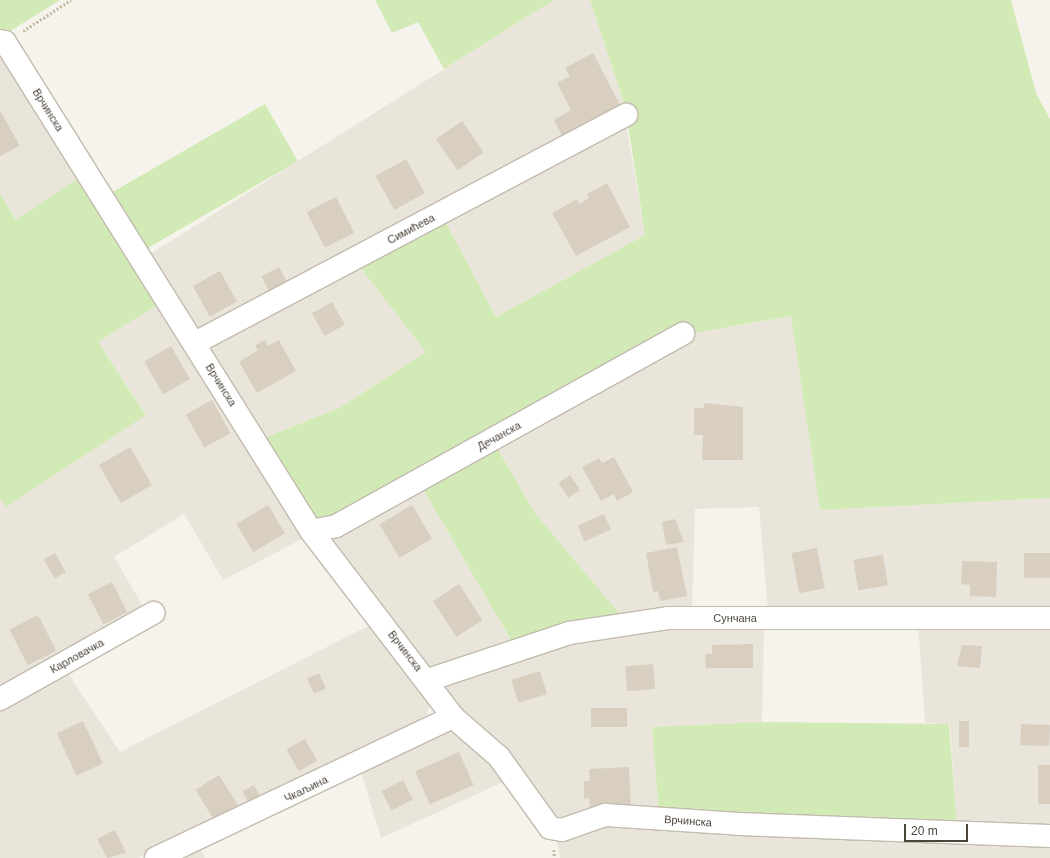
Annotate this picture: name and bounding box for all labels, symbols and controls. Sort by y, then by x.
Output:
street label: Врчинска [30,86,66,134]
street label: Симићева [385,211,437,247]
street label: Врчинска [203,361,239,409]
street label: Дечанска [475,419,523,453]
street label: Сунчана [713,611,757,625]
street label: Врчинска [385,628,425,674]
street label: Карловачка [48,636,106,676]
street label: Чкаљина [282,773,330,805]
street label: Врчинска [664,813,712,829]
scale bar [906,816,970,842]
text: 20 m [911,824,938,838]

